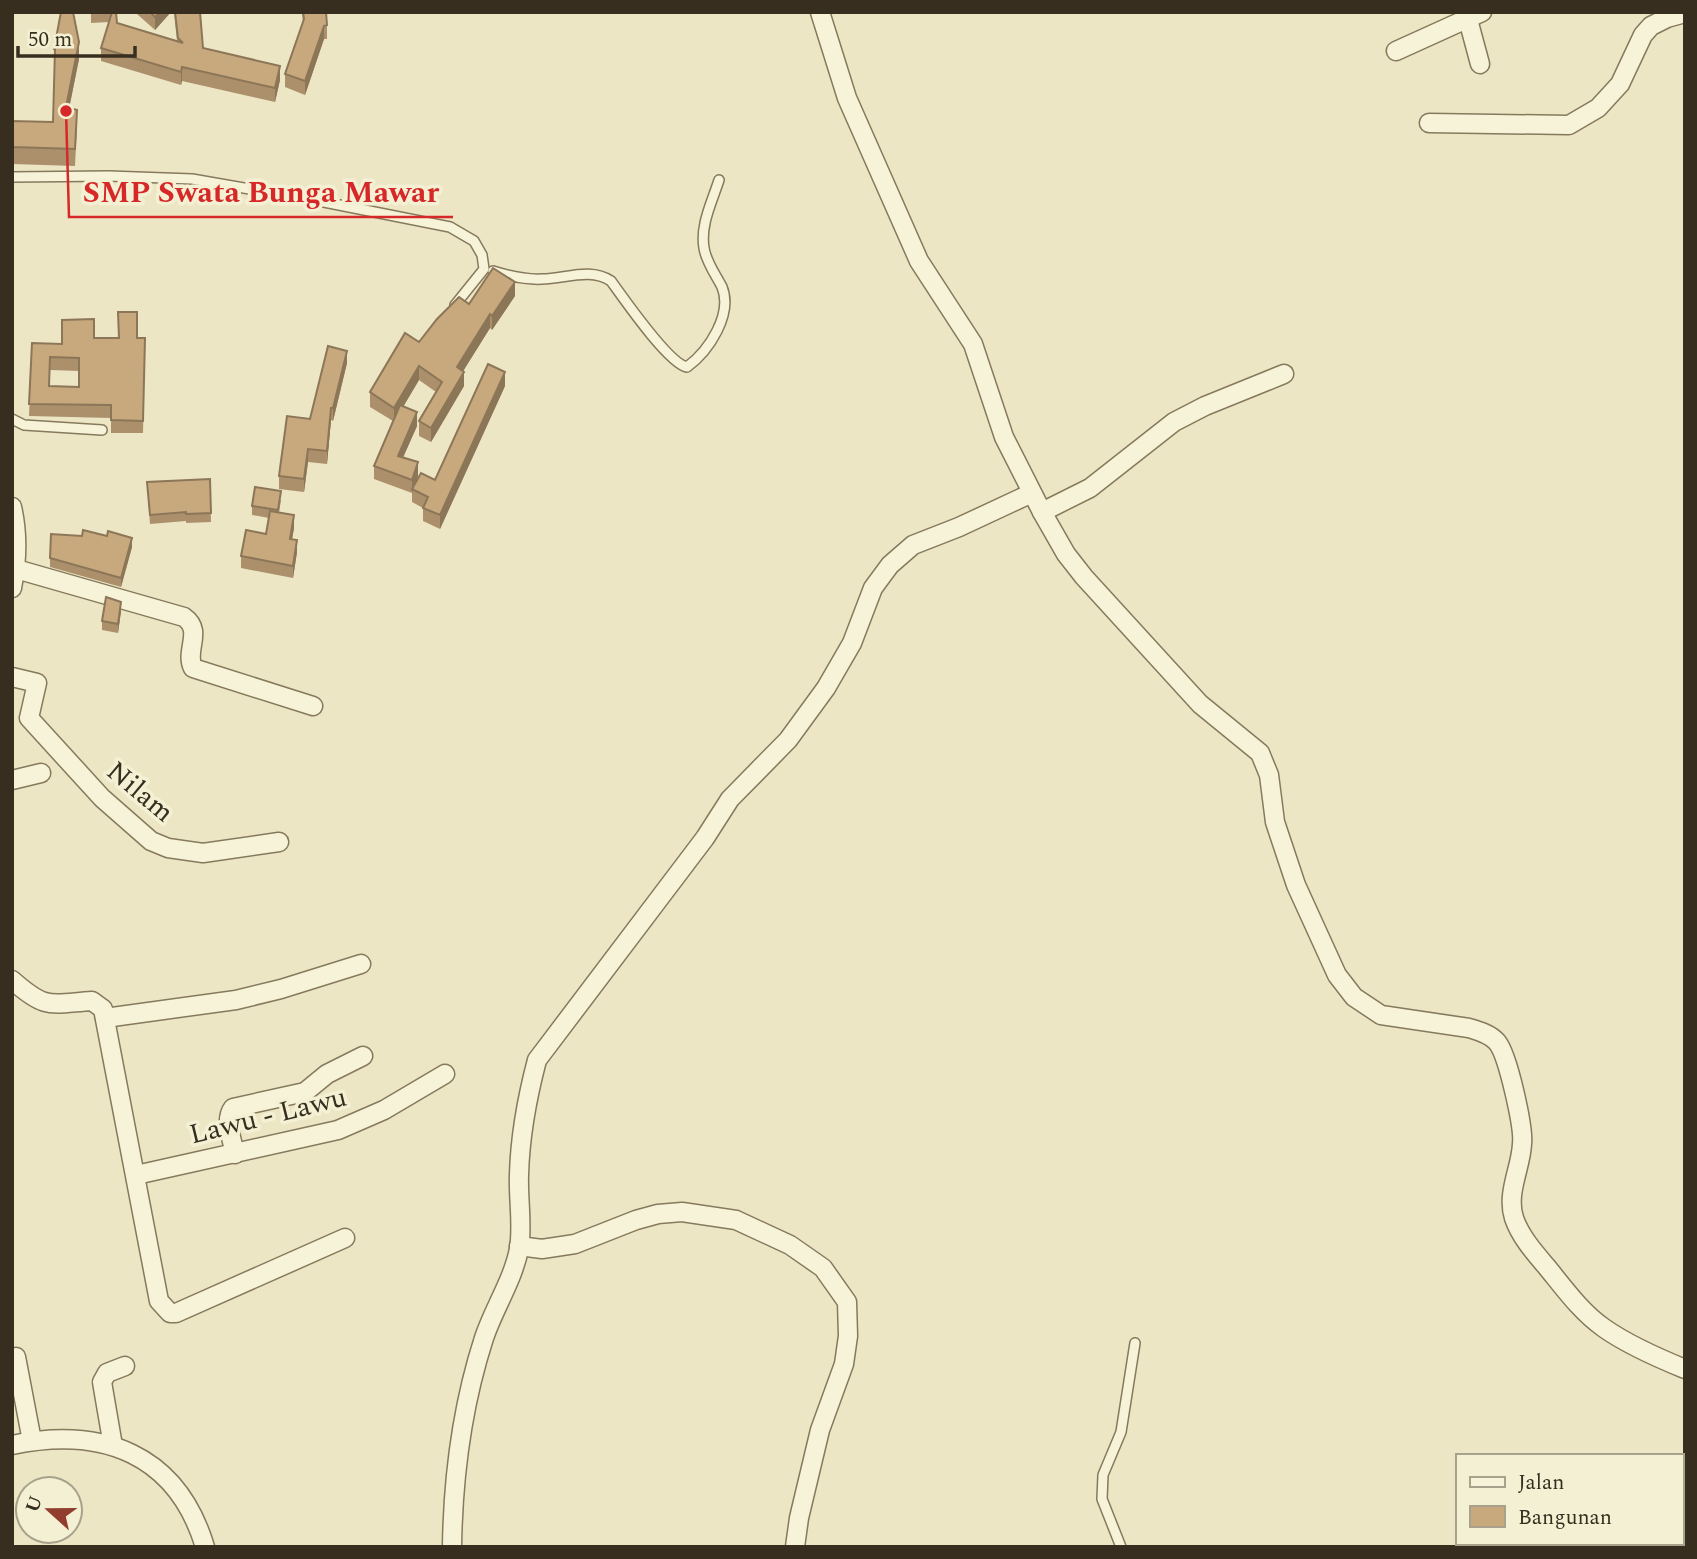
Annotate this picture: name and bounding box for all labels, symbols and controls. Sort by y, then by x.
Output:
scale bar [18,14,135,58]
text: 50 m [28,24,72,56]
callout: SMP Swata Bunga Mawar [69,166,453,217]
text: SMP Swata Bunga Mawar [83,170,439,216]
street label: Nilam [97,751,183,833]
street label: Lawu - Lawu [185,1076,351,1156]
legend [1456,1454,1683,1545]
text: Jalan [1518,1467,1564,1499]
north arrow [14,1475,84,1545]
text: U [18,1492,51,1517]
text: Bangunan [1518,1502,1612,1534]

